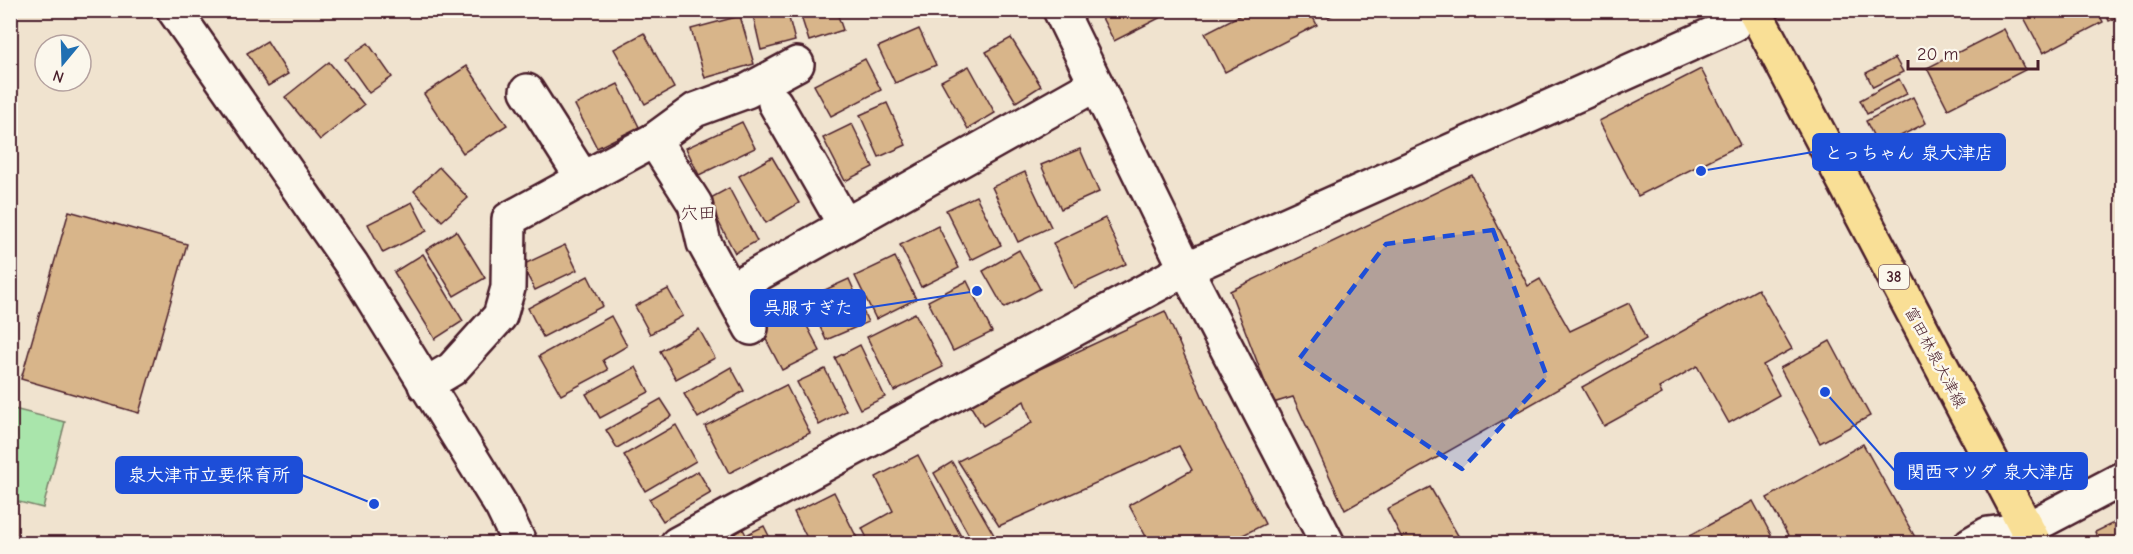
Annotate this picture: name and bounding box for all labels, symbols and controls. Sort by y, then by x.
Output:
north arrow [33,33,93,93]
scale bar [1908,33,2038,71]
text: 20 m [1917,44,1958,65]
text: N [51,66,66,86]
callout: とっちゃん 泉大津店 [1813,134,2005,170]
text: とっちゃん 泉大津店 [1825,143,1993,164]
district label: 穴田 [680,203,716,224]
road number: 38 [1879,265,1909,289]
callout: 呉服すぎた [751,290,865,326]
text: 呉服すぎた [763,298,853,319]
street label: 富田林泉大津線 [1901,304,1969,411]
callout: 関西マツダ 泉大津店 [1895,453,2087,489]
callout: 泉大津市立要保育所 [116,457,302,493]
text: 関西マツダ 泉大津店 [1907,462,2075,483]
text: 泉大津市立要保育所 [128,465,290,486]

